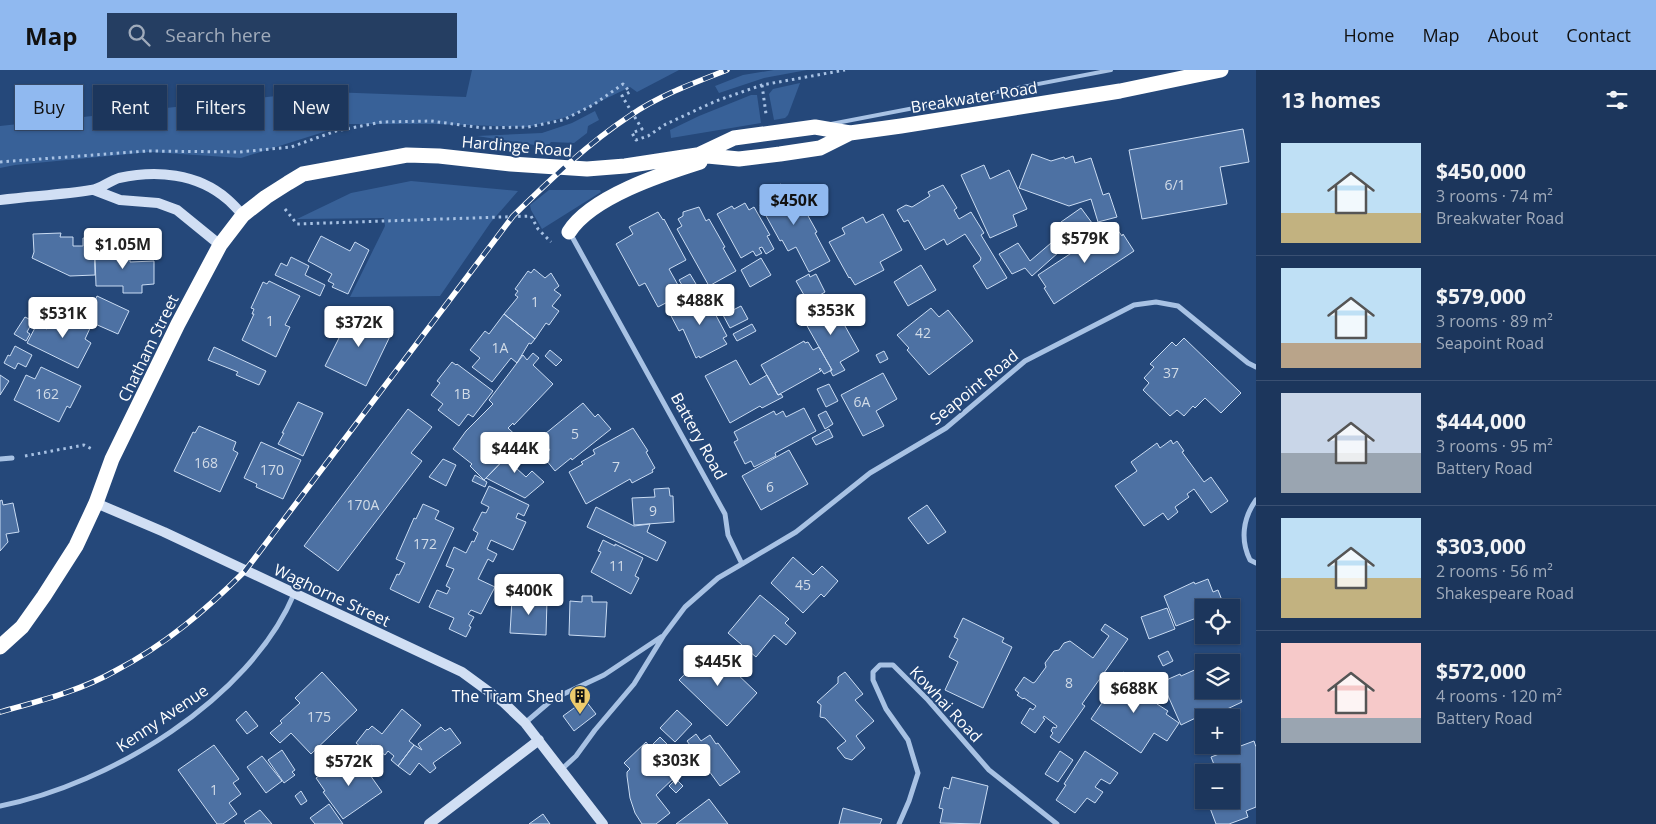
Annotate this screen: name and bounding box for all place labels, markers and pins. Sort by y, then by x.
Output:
pin: $450K [759,184,829,226]
pin: $579K [1050,222,1120,264]
pin: $1.05M [82,228,164,270]
pin: $488K [665,284,735,326]
pin: $353K [796,294,866,336]
pin: $531K [28,296,98,339]
pin: $372K [324,306,394,348]
pin: $444K [480,432,550,474]
pin: $400K [494,574,564,616]
pin: $445K [683,644,753,687]
pin: $688K [1099,672,1169,714]
building icon: The Tram Shed [568,684,592,715]
place label: The Tram Shed [452,685,564,707]
pin: $572K [314,744,384,787]
pin: $303K [641,744,711,786]

